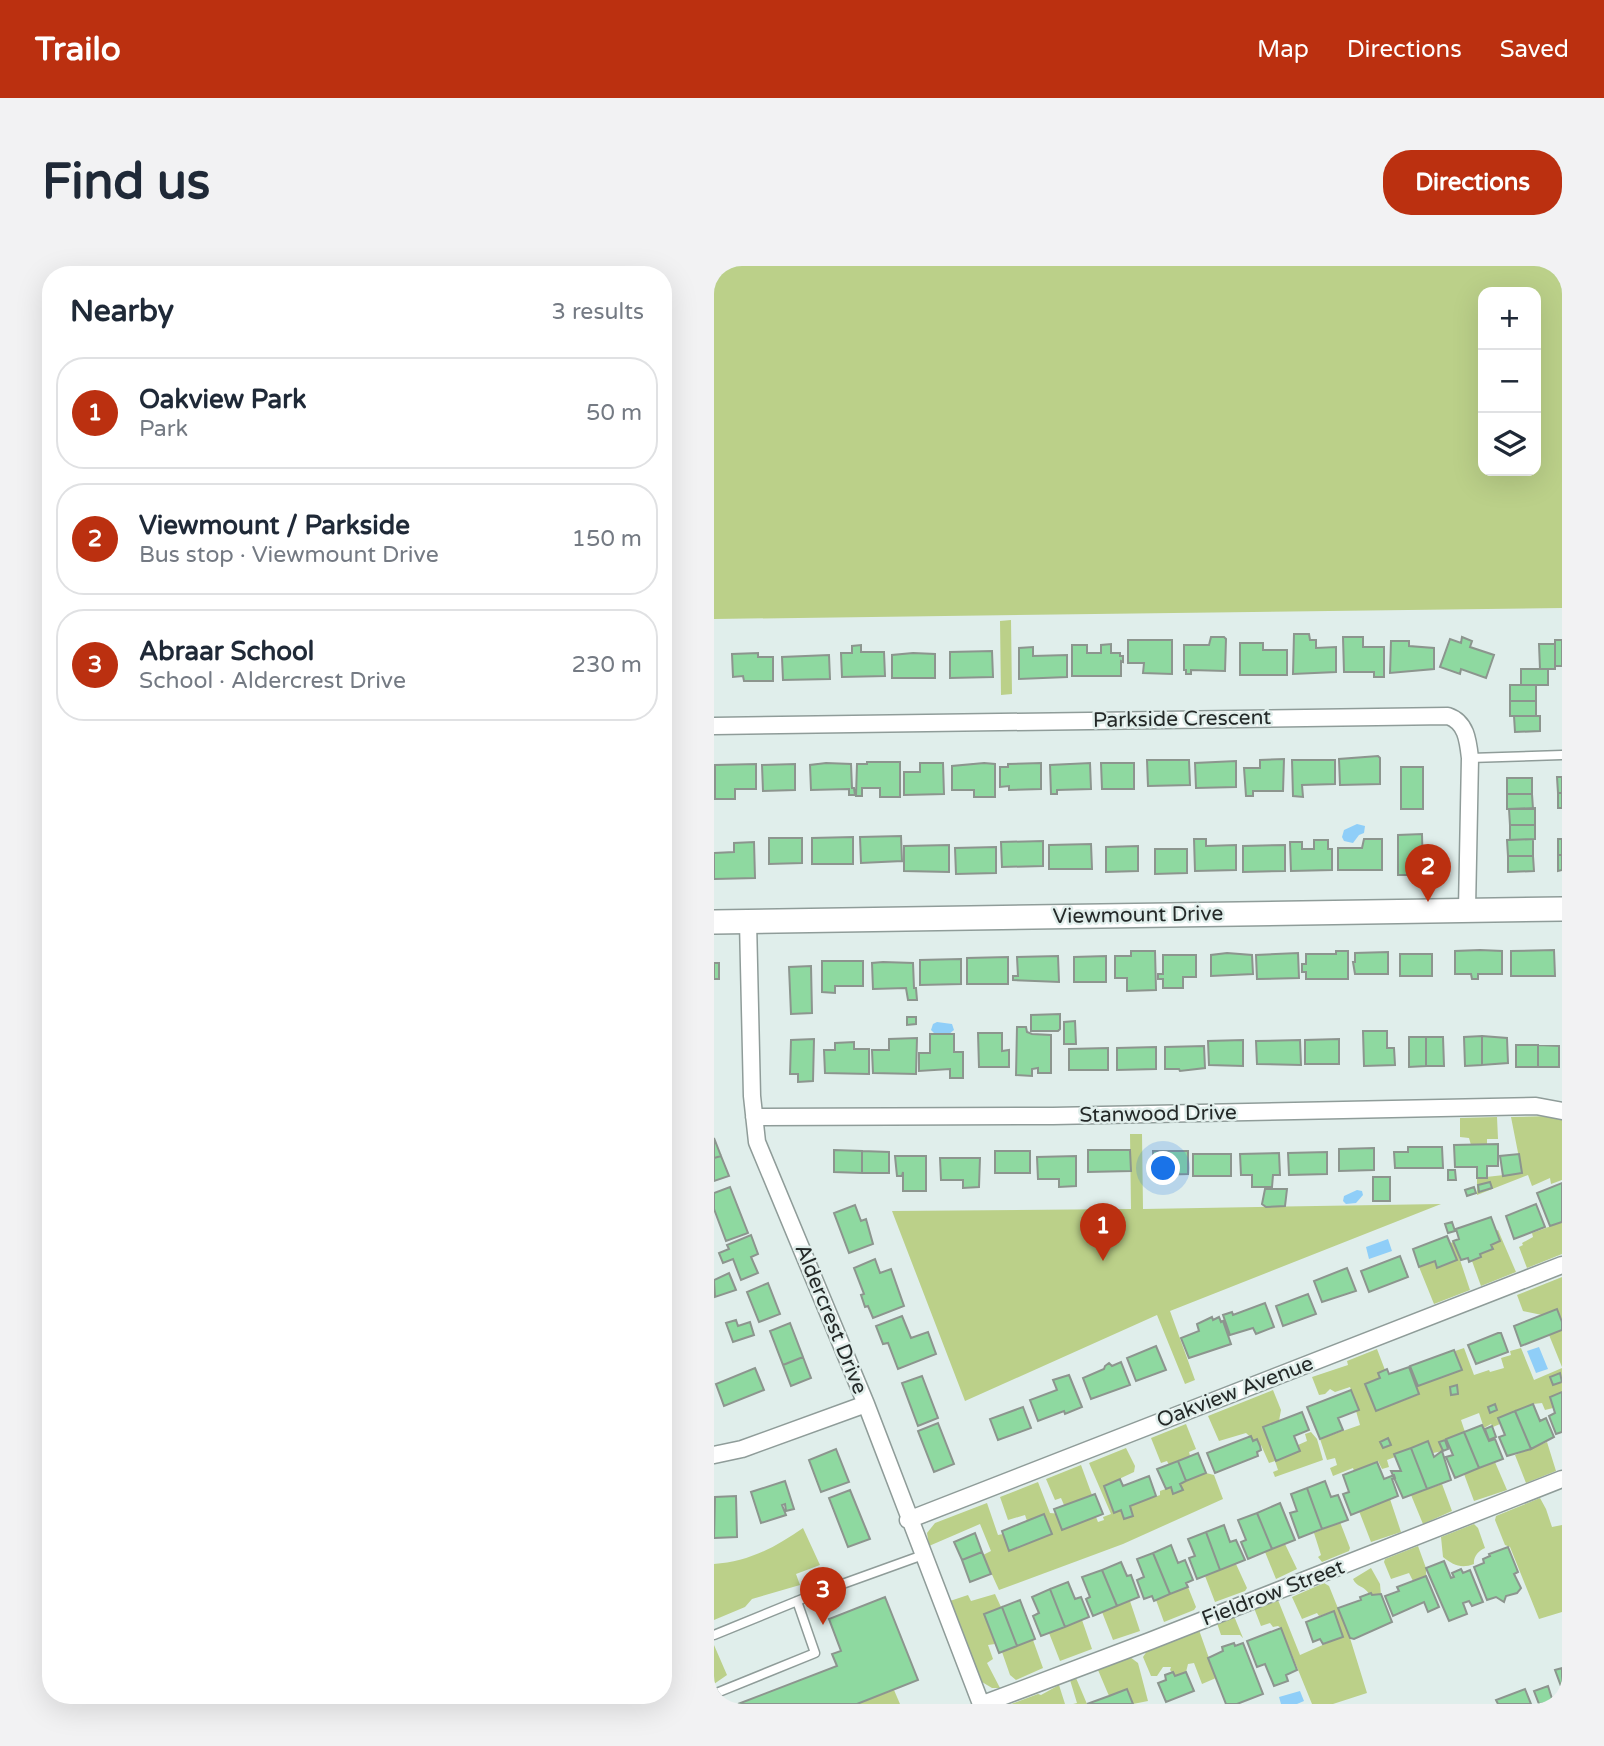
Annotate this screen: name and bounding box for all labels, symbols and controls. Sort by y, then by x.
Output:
text: Trailo [35,30,121,69]
text: Map [1257,35,1309,64]
text: Directions [1347,35,1462,64]
text: Saved [1500,35,1569,64]
button: Directions [1383,150,1562,215]
text: Find us [42,153,210,212]
map controls [1478,287,1541,476]
button: + [1478,287,1541,350]
text: Nearby [70,293,174,330]
text: 3 results [551,298,644,326]
button: − [1478,350,1541,413]
text: Oakview Park [139,384,306,415]
text: 1 [88,399,102,427]
text: 50 m [586,399,642,427]
button: layers [1478,413,1541,476]
text: Park [139,415,188,443]
text: Viewmount / Parkside [139,510,410,541]
text: 2 [88,525,102,553]
text: 150 m [572,525,642,553]
text: Bus stop · Viewmount Drive [139,541,439,569]
text: Abraar School [139,636,314,667]
text: 3 [88,651,102,679]
text: 230 m [572,651,642,679]
text: School · Aldercrest Drive [139,667,406,695]
street label: Parkside Crescent [1093,705,1271,733]
pin: 2 [1405,844,1451,902]
street label: Viewmount Drive [1052,901,1224,929]
street label: Stanwood Drive [1079,1100,1237,1128]
your location [1146,1151,1180,1185]
pin: 1 [1080,1203,1126,1261]
street label: Aldercrest Drive [790,1240,873,1398]
street label: Oakview Avenue [1153,1351,1317,1433]
street label: Fieldrow Street [1198,1554,1348,1632]
pin: 3 [800,1567,846,1625]

